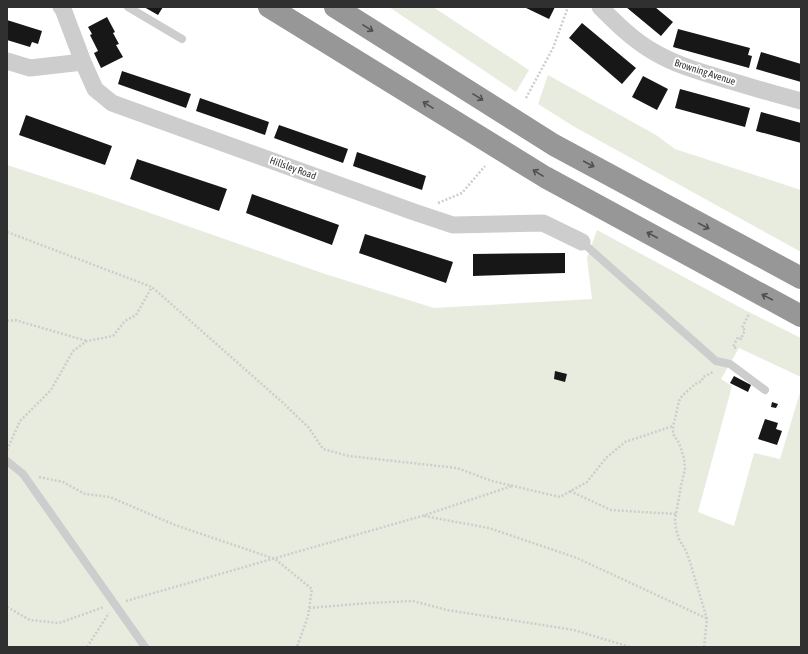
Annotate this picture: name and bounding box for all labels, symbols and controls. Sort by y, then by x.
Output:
one-way arrow [362,24,373,32]
street label: Browning Avenue [673,57,737,87]
one-way arrow [472,93,483,101]
one-way arrow [422,100,434,108]
street label: Hillsley Road [268,155,318,182]
one-way arrow [583,161,595,168]
one-way arrow [532,168,544,176]
one-way arrow [698,222,710,230]
one-way arrow [647,231,659,238]
one-way arrow [761,293,773,300]

